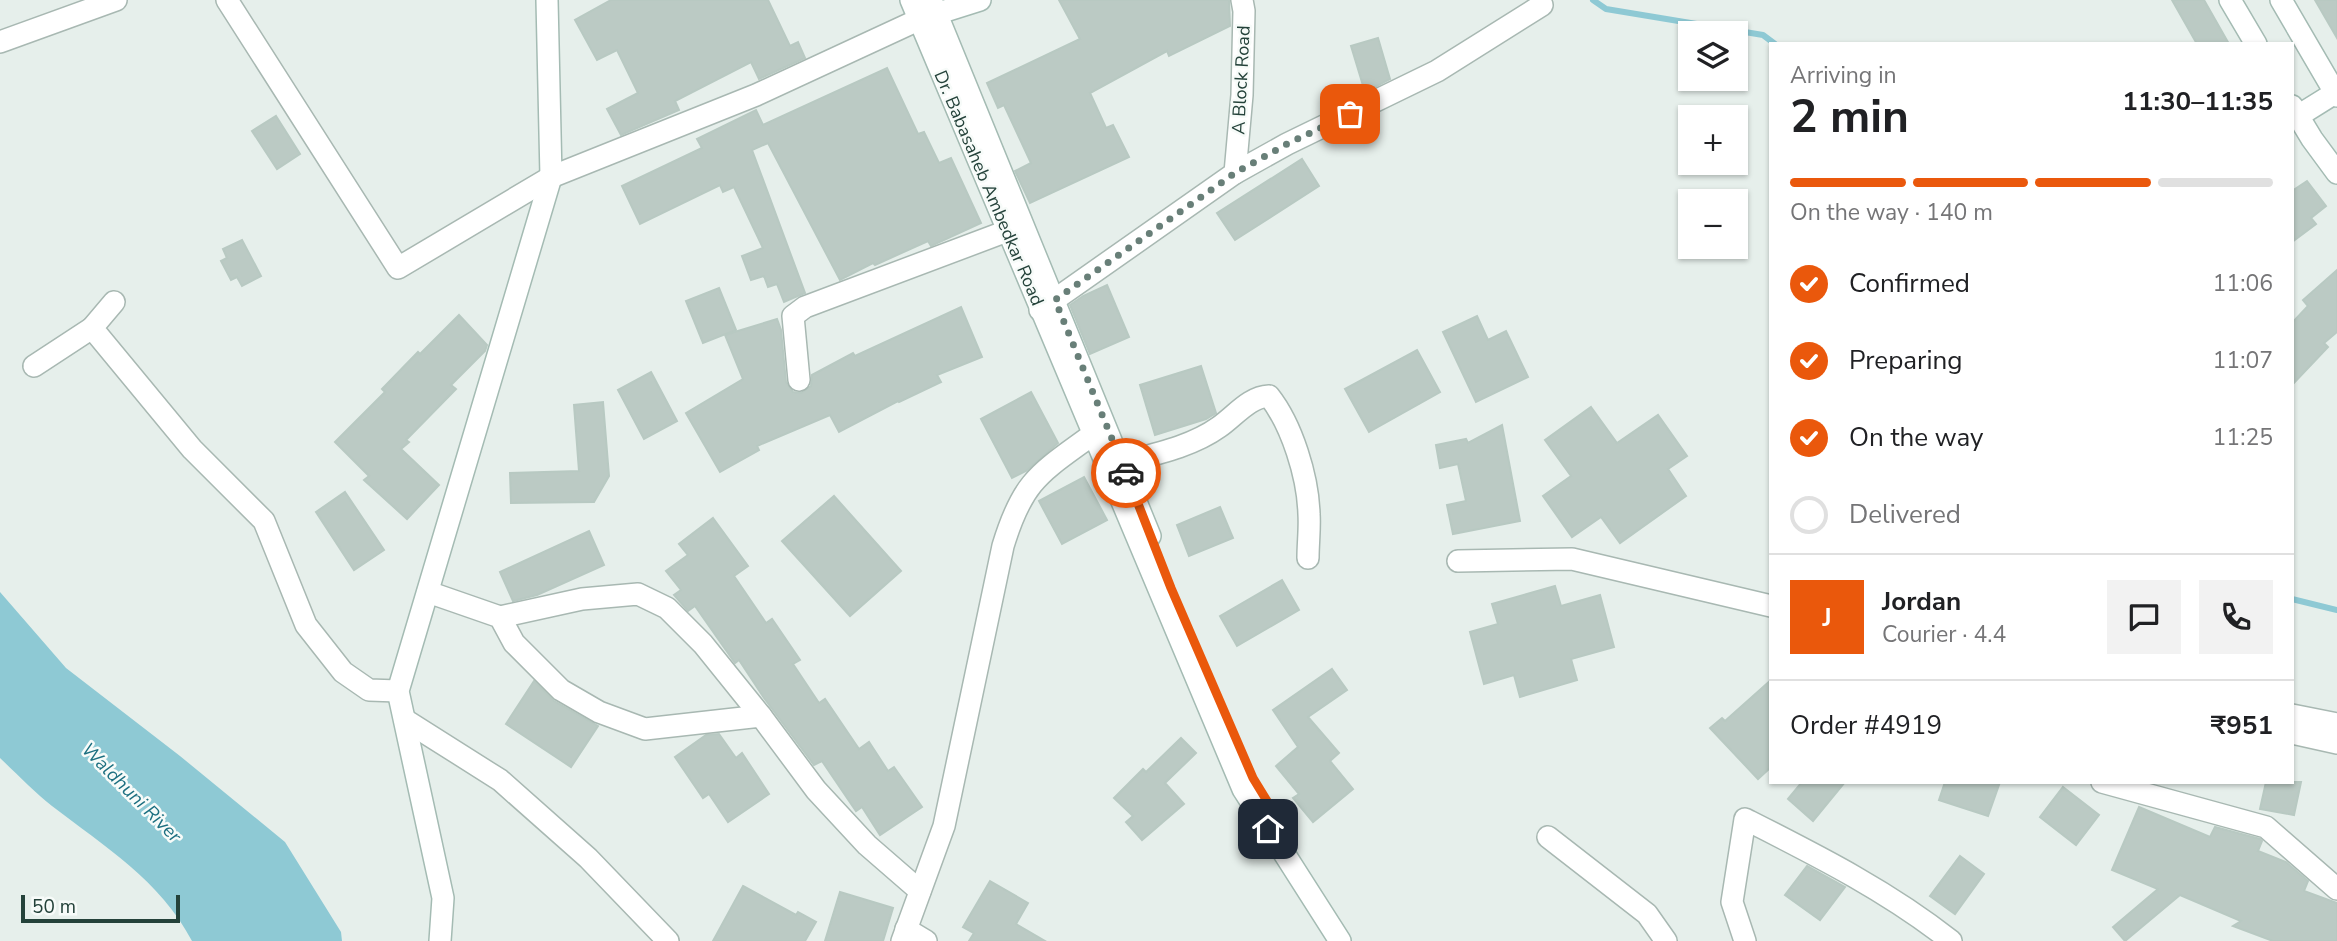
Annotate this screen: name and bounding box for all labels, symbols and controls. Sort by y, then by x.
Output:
map controls [1678,21,1748,259]
button: layers [1678,21,1748,91]
street label: A Block Road [1226,25,1256,135]
text: Arriving in [1790,60,1897,91]
street label: Dr. Babasaheb Ambedkar Road [928,67,1050,309]
pin [1320,84,1380,144]
text: 11:30–11:35 [2122,84,2273,119]
text: 2 min [1790,85,1909,148]
icon: bag [1331,95,1369,133]
button: + [1678,105,1748,175]
button: − [1678,189,1748,259]
text: On the way · 140 m [1790,197,1993,228]
icon: check [1790,265,1828,303]
text: Confirmed [1849,266,1970,301]
text: 11:06 [2213,268,2273,299]
icon: check [1790,342,1828,380]
text: Preparing [1849,343,1962,378]
text: 11:07 [2213,345,2273,376]
icon: check [1790,419,1828,457]
text: On the way [1849,420,1983,455]
text: 11:25 [2213,422,2273,453]
courier [1091,438,1161,508]
icon: car [1107,454,1145,492]
text: Delivered [1849,497,1961,532]
button: chat [2107,580,2181,654]
button: phone [2199,580,2273,654]
text: Jordan [1882,584,1961,619]
text: J [1822,600,1832,635]
text: Courier · 4.4 [1882,619,2006,650]
text: Order #4919 [1790,708,1942,743]
text: ₹951 [2211,708,2273,743]
water label: Waldhuni River [76,737,188,849]
pin [1238,799,1298,859]
icon: home [1249,810,1287,848]
scale bar [21,892,180,924]
text: 50 m [32,894,76,920]

